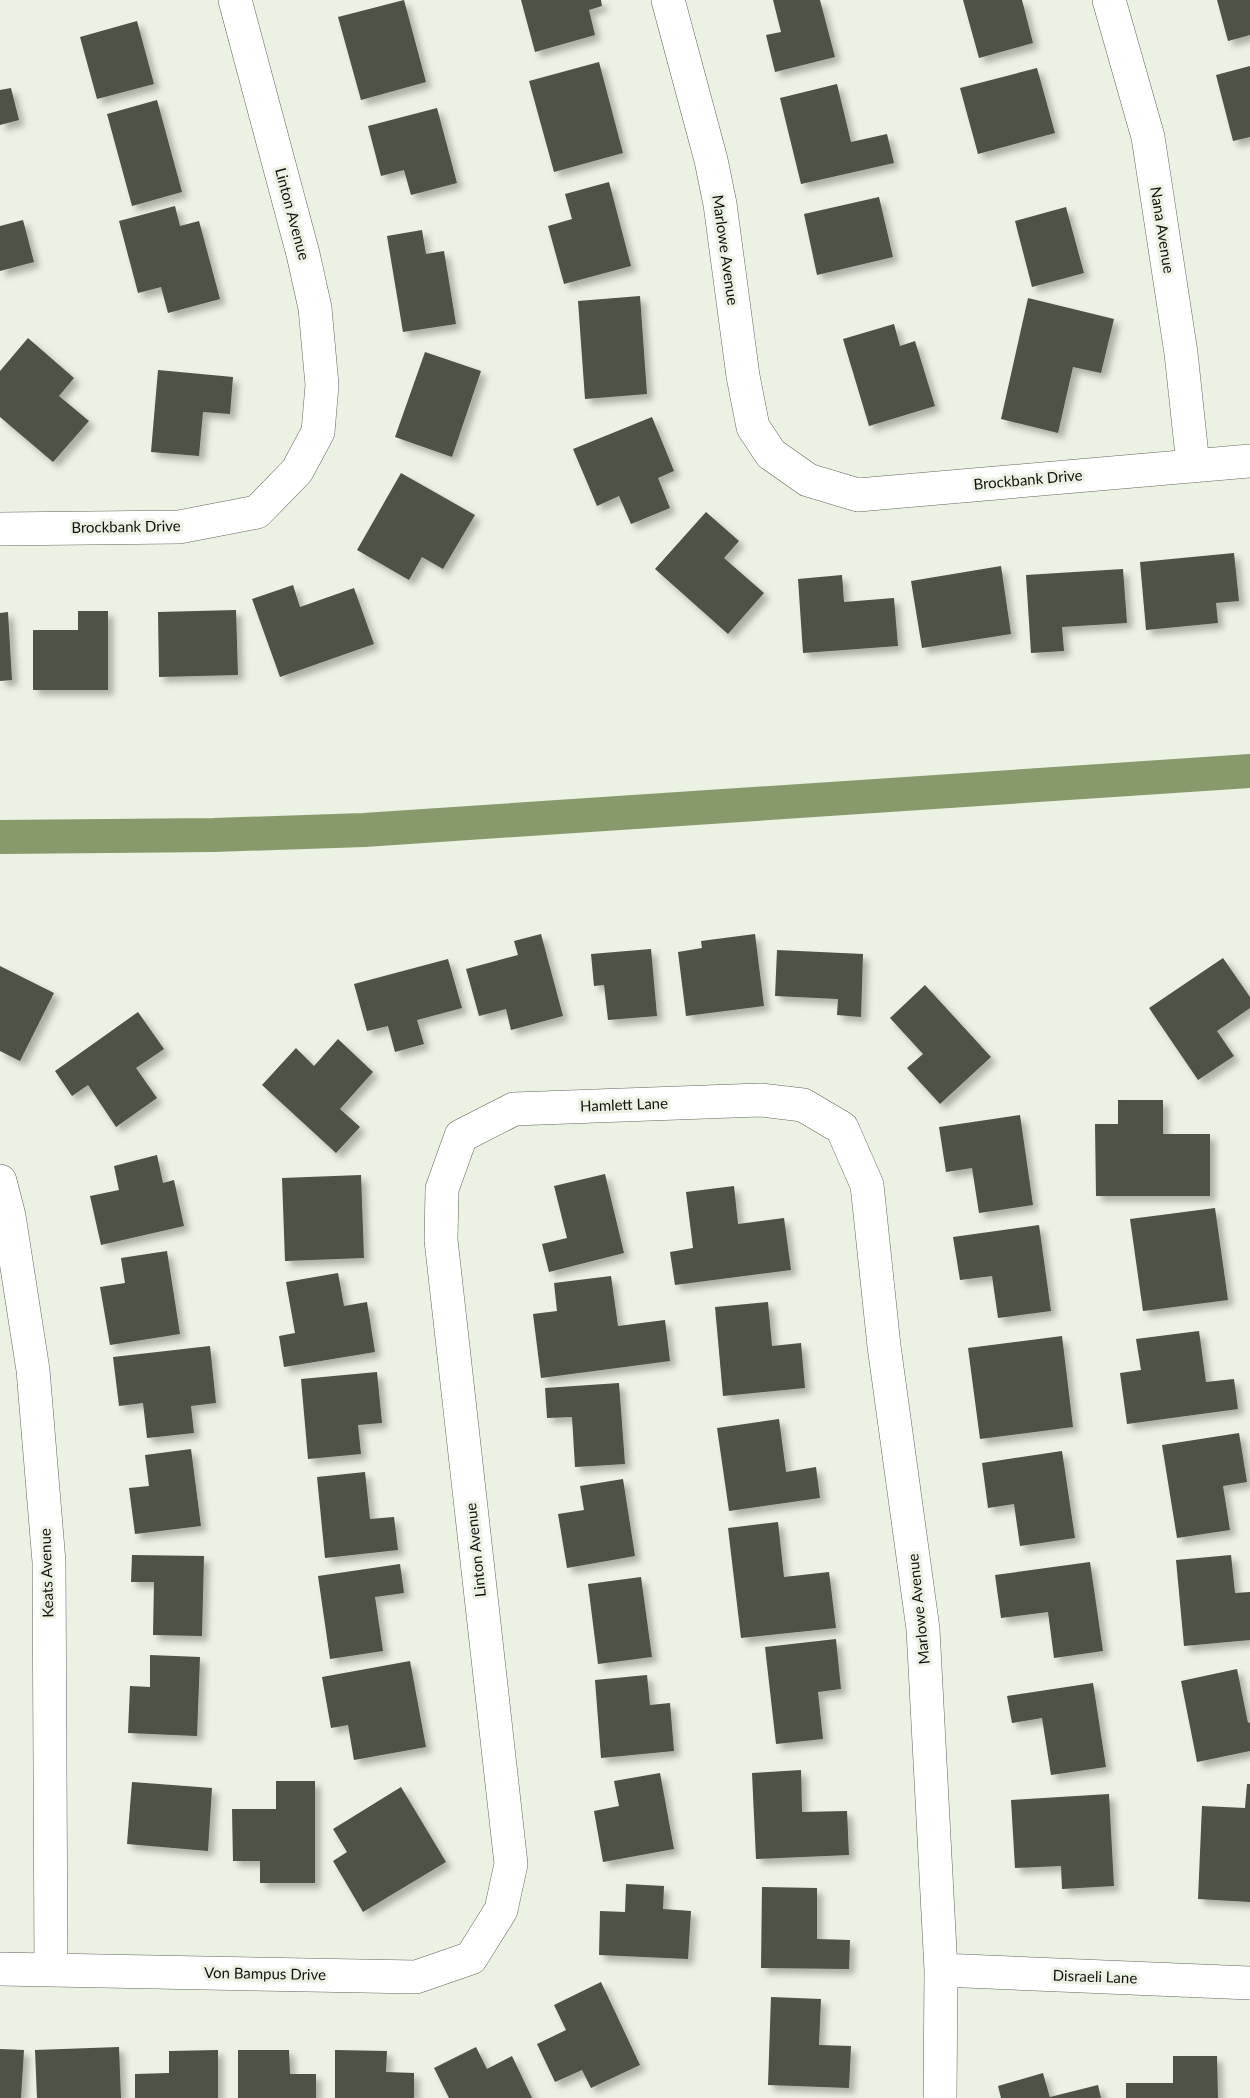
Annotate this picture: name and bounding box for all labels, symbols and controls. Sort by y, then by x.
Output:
street label: Linton Avenue [272,166,314,262]
street label: Nana Avenue [1147,185,1179,275]
street label: Marlowe Avenue [709,194,743,306]
street label: Brockbank Drive [973,465,1083,493]
street label: Brockbank Drive [71,516,181,536]
street label: Hamlett Lane [580,1093,668,1115]
street label: Linton Avenue [461,1502,489,1598]
street label: Keats Avenue [35,1528,57,1618]
street label: Marlowe Avenue [903,1553,933,1665]
street label: Von Bampus Drive [204,1963,326,1983]
street label: Disraeli Lane [1052,1966,1138,1986]

